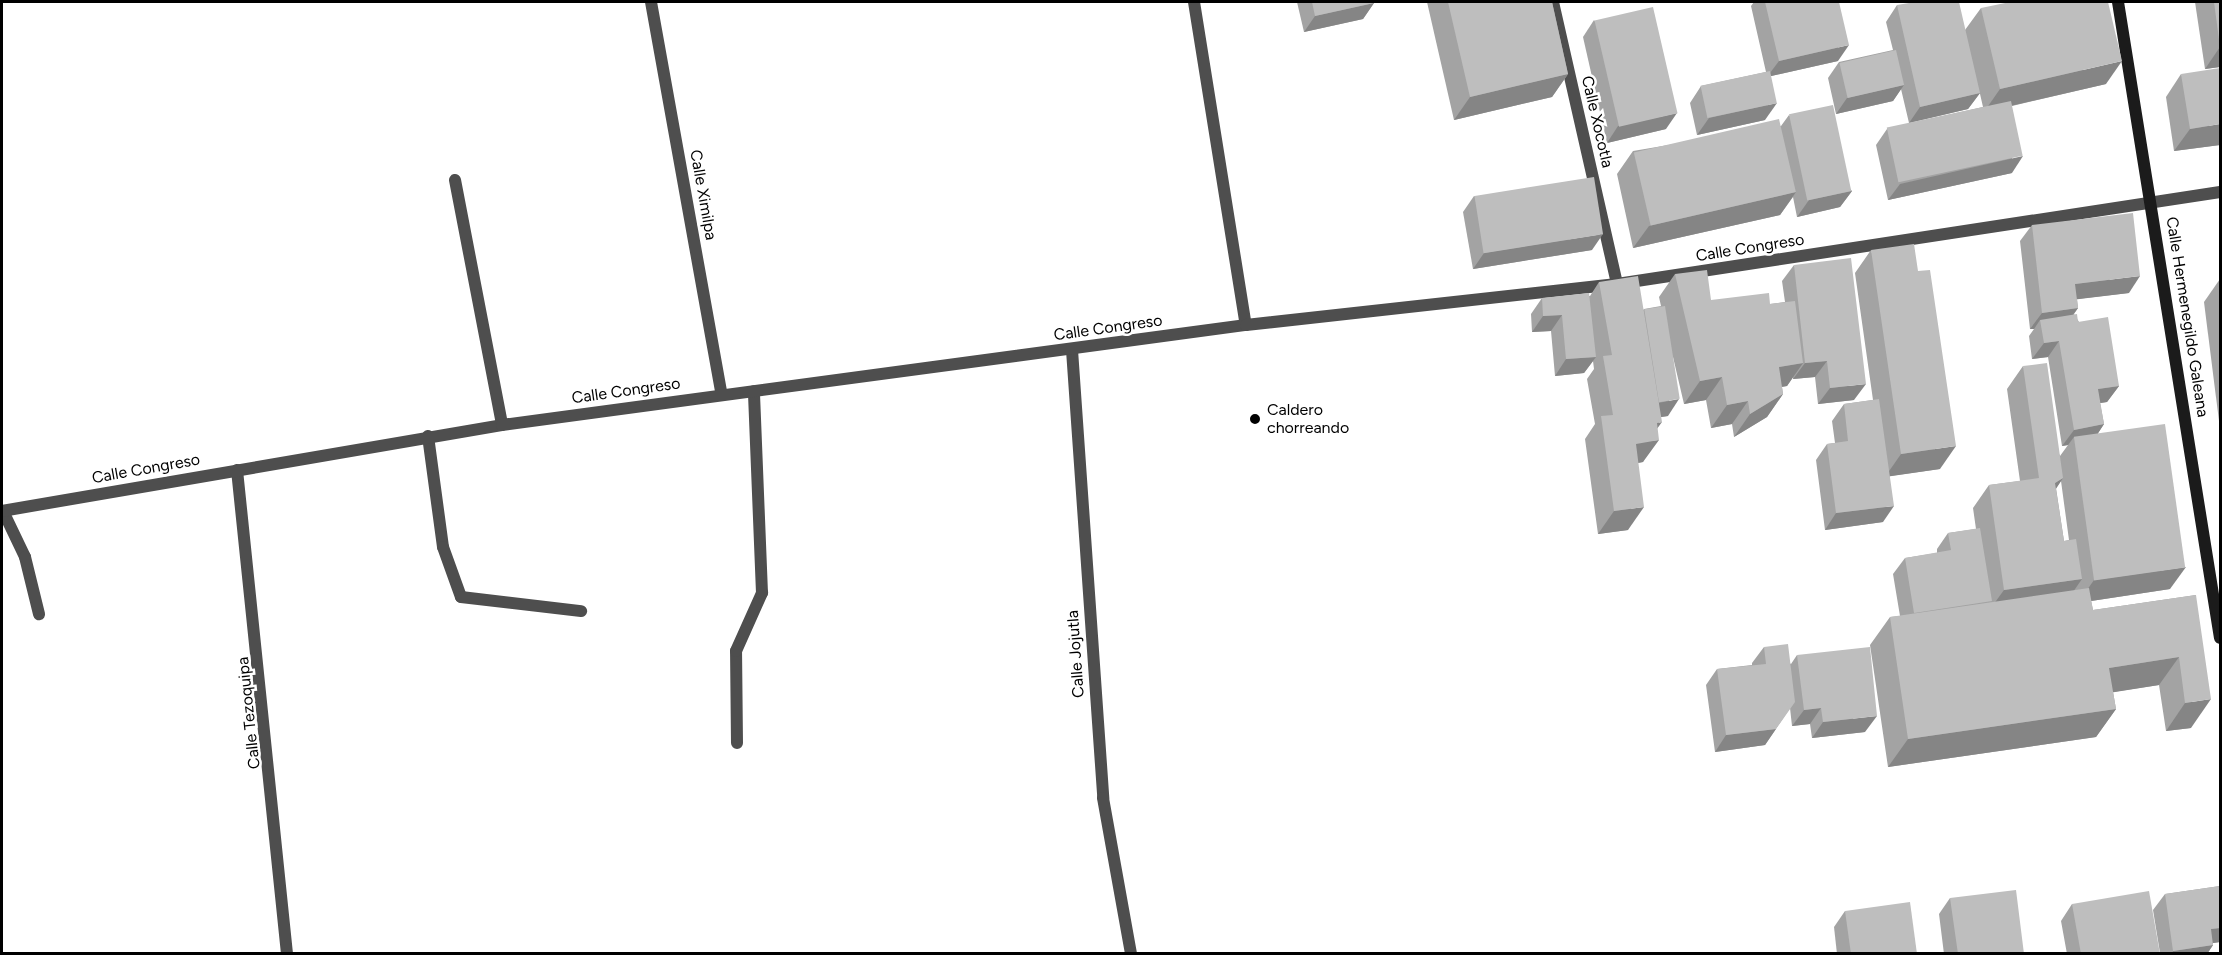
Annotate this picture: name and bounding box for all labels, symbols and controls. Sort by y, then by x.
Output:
street label: Calle Xocotla [1577,74,1617,170]
street label: Calle Ximilpa [686,148,720,242]
street label: Calle Hermenegildo Galeana [2162,215,2212,419]
street label: Calle Congreso [1694,230,1806,266]
street label: Calle Congreso [1052,311,1164,345]
street label: Calle Congreso [570,374,682,408]
place label: Caldero chorreando [1267,400,1349,438]
marker: Caldero chorreando [1248,412,1262,426]
street label: Calle Congreso [90,450,202,488]
street label: Calle Jojutla [1063,609,1089,699]
street label: Calle Tezoquipa [234,656,264,770]

